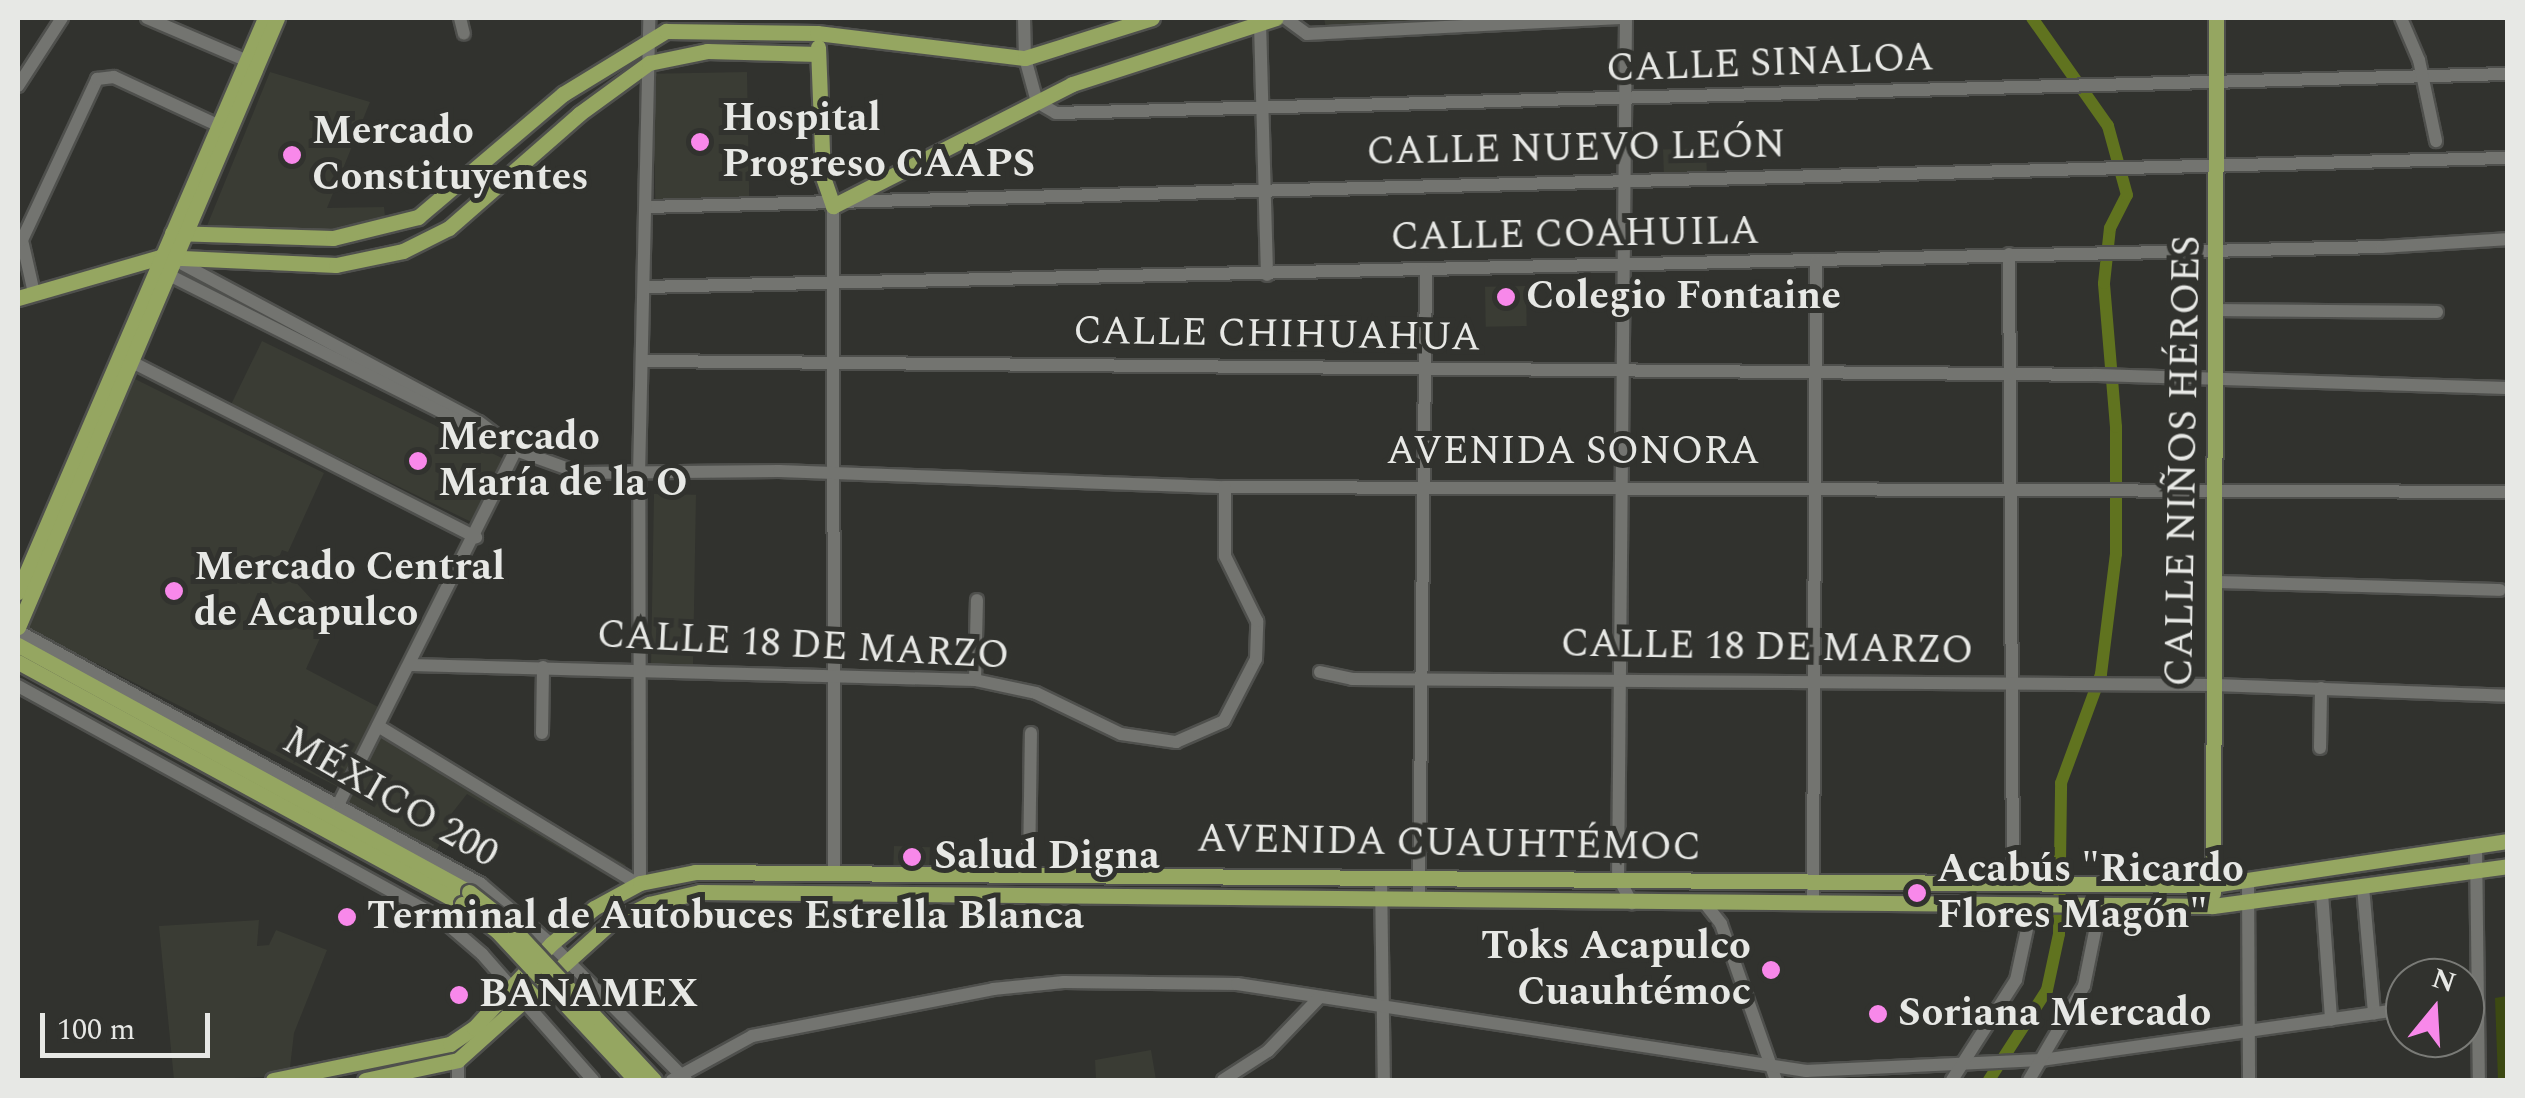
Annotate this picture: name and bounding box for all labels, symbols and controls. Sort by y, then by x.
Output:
street label: CALLE SINALOA [1605,34,1935,94]
place label: Hospital Progreso CAAPS [722,95,1035,189]
place label: Mercado Constituyentes [312,108,589,202]
street label: CALLE NUEVO LEÓN [1366,121,1786,177]
marker: Hospital Progreso CAAPS [687,129,713,155]
marker: Mercado Constituyentes [281,144,303,166]
street label: CALLE COAHUILA [1390,208,1760,262]
street label: CALLE NIÑOS HÉROES [2156,235,2212,687]
place label: Colegio Fontaine [1526,273,1841,321]
marker: Colegio Fontaine [1495,286,1517,308]
street label: CALLE CHIHUAHUA [1073,307,1481,363]
place label: Mercado María de la O [438,414,688,508]
street label: AVENIDA SONORA [1386,428,1760,476]
marker: Mercado María de la O [407,450,429,472]
place label: Mercado Central de Acapulco [194,544,505,638]
marker: Mercado Central de Acapulco [163,580,185,602]
street label: CALLE 18 DE MARZO [596,611,1010,681]
street label: CALLE 18 DE MARZO [1560,620,1974,676]
street label: MÉXICO 200 [274,717,506,879]
street label: AVENIDA CUAUHTÉMOC [1196,816,1702,872]
place label: Salud Digna [934,833,1160,881]
marker: Salud Digna [899,844,925,870]
place label: Acabús "Ricardo Flores Magón" [1937,846,2244,940]
marker: Acabús "Ricardo Flores Magón" [1906,882,1928,904]
place label: Terminal de Autobuces Estrella Blanca [367,893,1084,941]
marker: Terminal de Autobuces Estrella Blanca [336,906,358,928]
place label: Toks Acapulco Cuauhtémoc [1481,923,1751,1017]
text: N [2426,957,2461,1005]
north arrow [2385,958,2485,1058]
marker: Toks Acapulco Cuauhtémoc [1760,959,1782,981]
place label: BANAMEX [479,971,699,1019]
marker: BANAMEX [448,984,470,1006]
place label: Soriana Mercado [1898,990,2211,1038]
scale bar [45,993,215,1055]
marker: Soriana Mercado [1867,1003,1889,1025]
text: 100 m [57,1007,135,1053]

